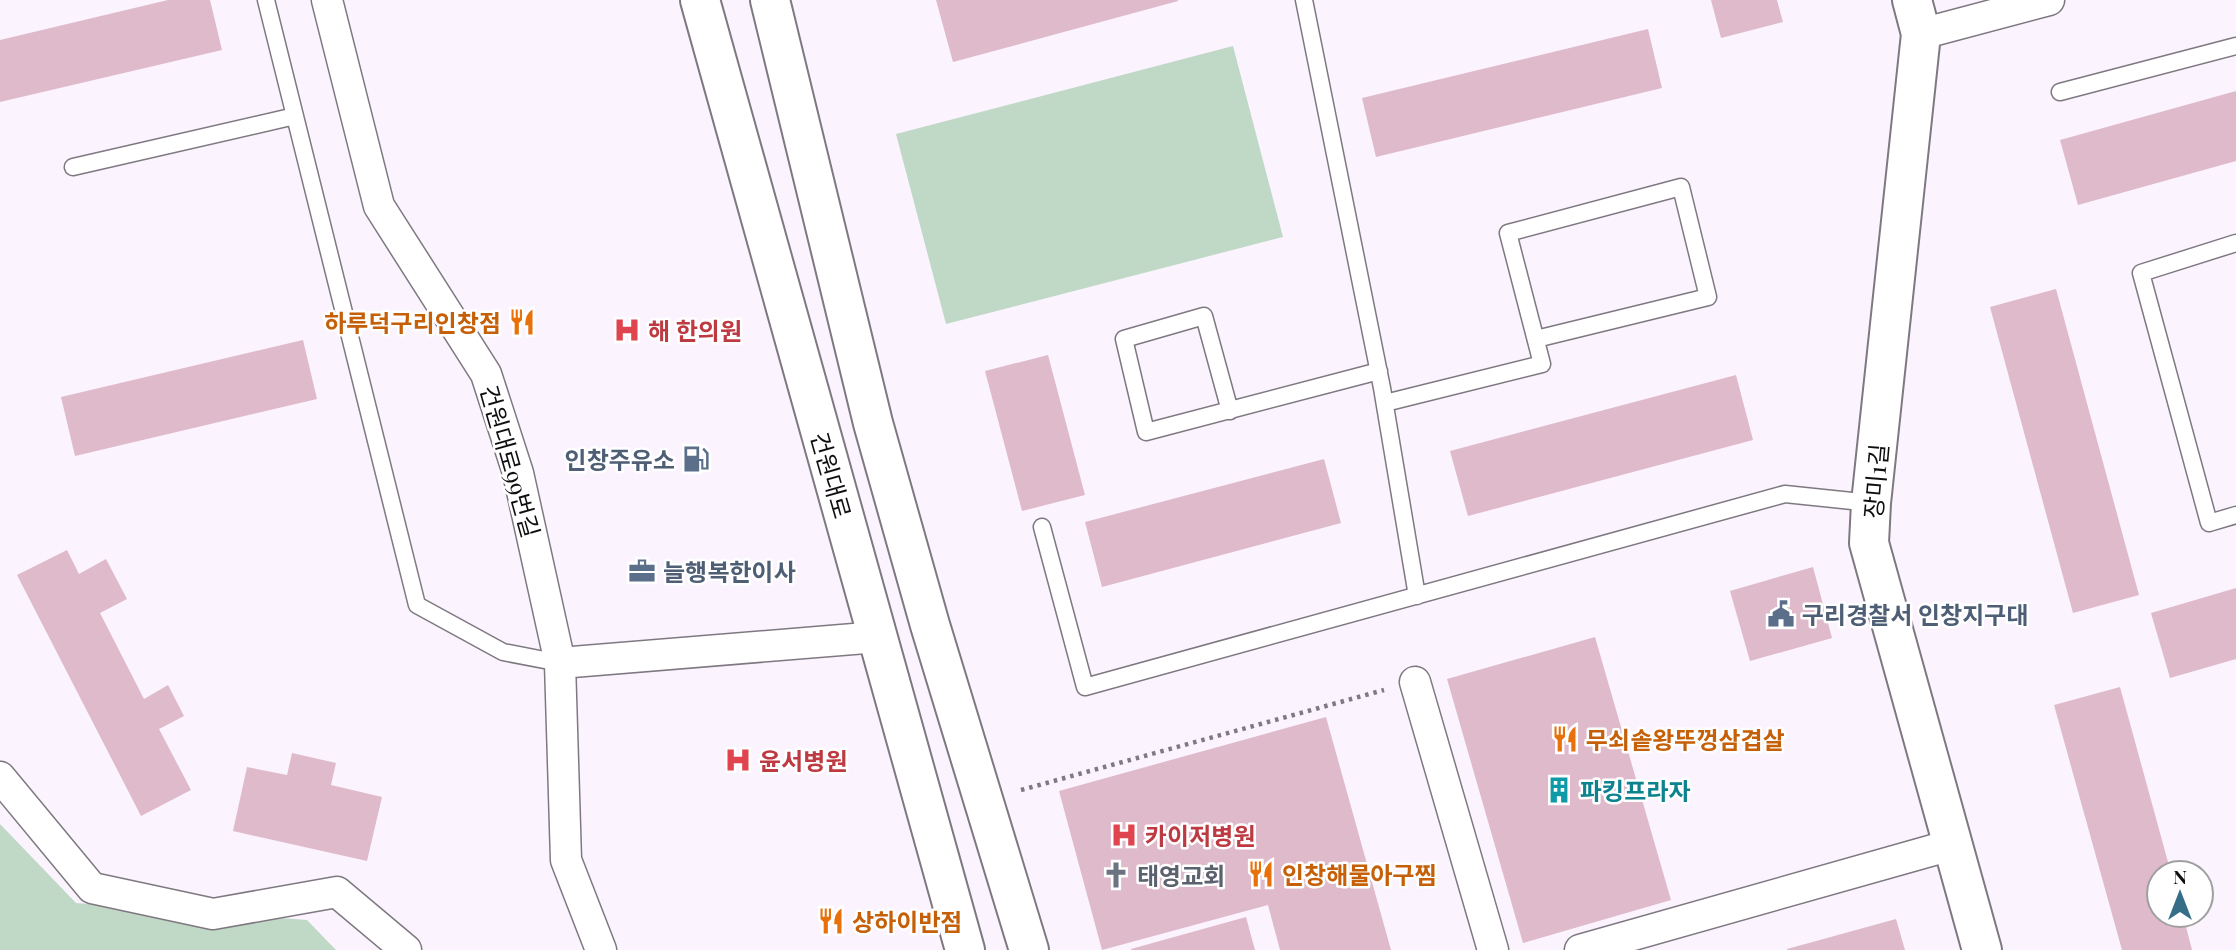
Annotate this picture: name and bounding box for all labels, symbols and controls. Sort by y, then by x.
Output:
place label: 하루덕구리인창점 [324,306,501,338]
restaurant icon: 하루덕구리인창점 [507,307,537,337]
place label: 해 한의원 [648,314,742,346]
hospital icon: 해 한의원 [612,315,642,345]
street label: 건원대로99번길 [474,381,548,541]
street label: 건원대로 [804,428,860,522]
street label: 장미1길 [1856,442,1894,520]
place label: 인창주유소 [565,443,675,475]
fuel station icon: 인창주유소 [681,444,711,474]
place label: 늘행복한이사 [663,555,795,587]
office icon: 늘행복한이사 [627,556,657,586]
place label: 구리경찰서 인창지구대 [1802,598,2028,630]
public building icon: 구리경찰서 인창지구대 [1766,599,1796,629]
place label: 무쇠솥왕뚜껑삼겹살 [1586,723,1785,755]
restaurant icon: 무쇠솥왕뚜껑삼겹살 [1550,724,1580,754]
place label: 윤서병원 [759,744,847,776]
hospital icon: 윤서병원 [723,745,753,775]
place label: 파킹프라자 [1580,774,1690,806]
building icon: 파킹프라자 [1544,775,1574,805]
place label: 카이저병원 [1145,819,1255,851]
hospital icon: 카이저병원 [1109,820,1139,850]
place label: 인창해물아구찜 [1282,858,1437,890]
place label: 태영교회 [1137,859,1225,891]
restaurant icon: 인창해물아구찜 [1246,859,1276,889]
north arrow [2145,859,2215,929]
church icon: 태영교회 [1101,860,1131,890]
text: N [2173,863,2187,889]
place label: 상하이반점 [852,905,962,937]
restaurant icon: 상하이반점 [816,906,846,936]

